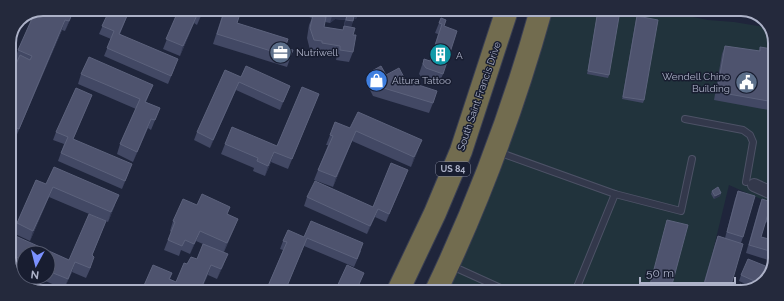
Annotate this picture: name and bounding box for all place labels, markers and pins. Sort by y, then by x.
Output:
office icon: Nutriwell [267,39,293,65]
building icon: A [427,42,453,68]
place label: Nutriwell [296,47,338,58]
place label: A [456,50,463,61]
shop icon: Altura Tattoo [364,67,390,93]
public building icon: Wendell Chino Building [733,69,759,95]
place label: Wendell Chino Building [662,71,730,94]
place label: Altura Tattoo [392,75,451,86]

